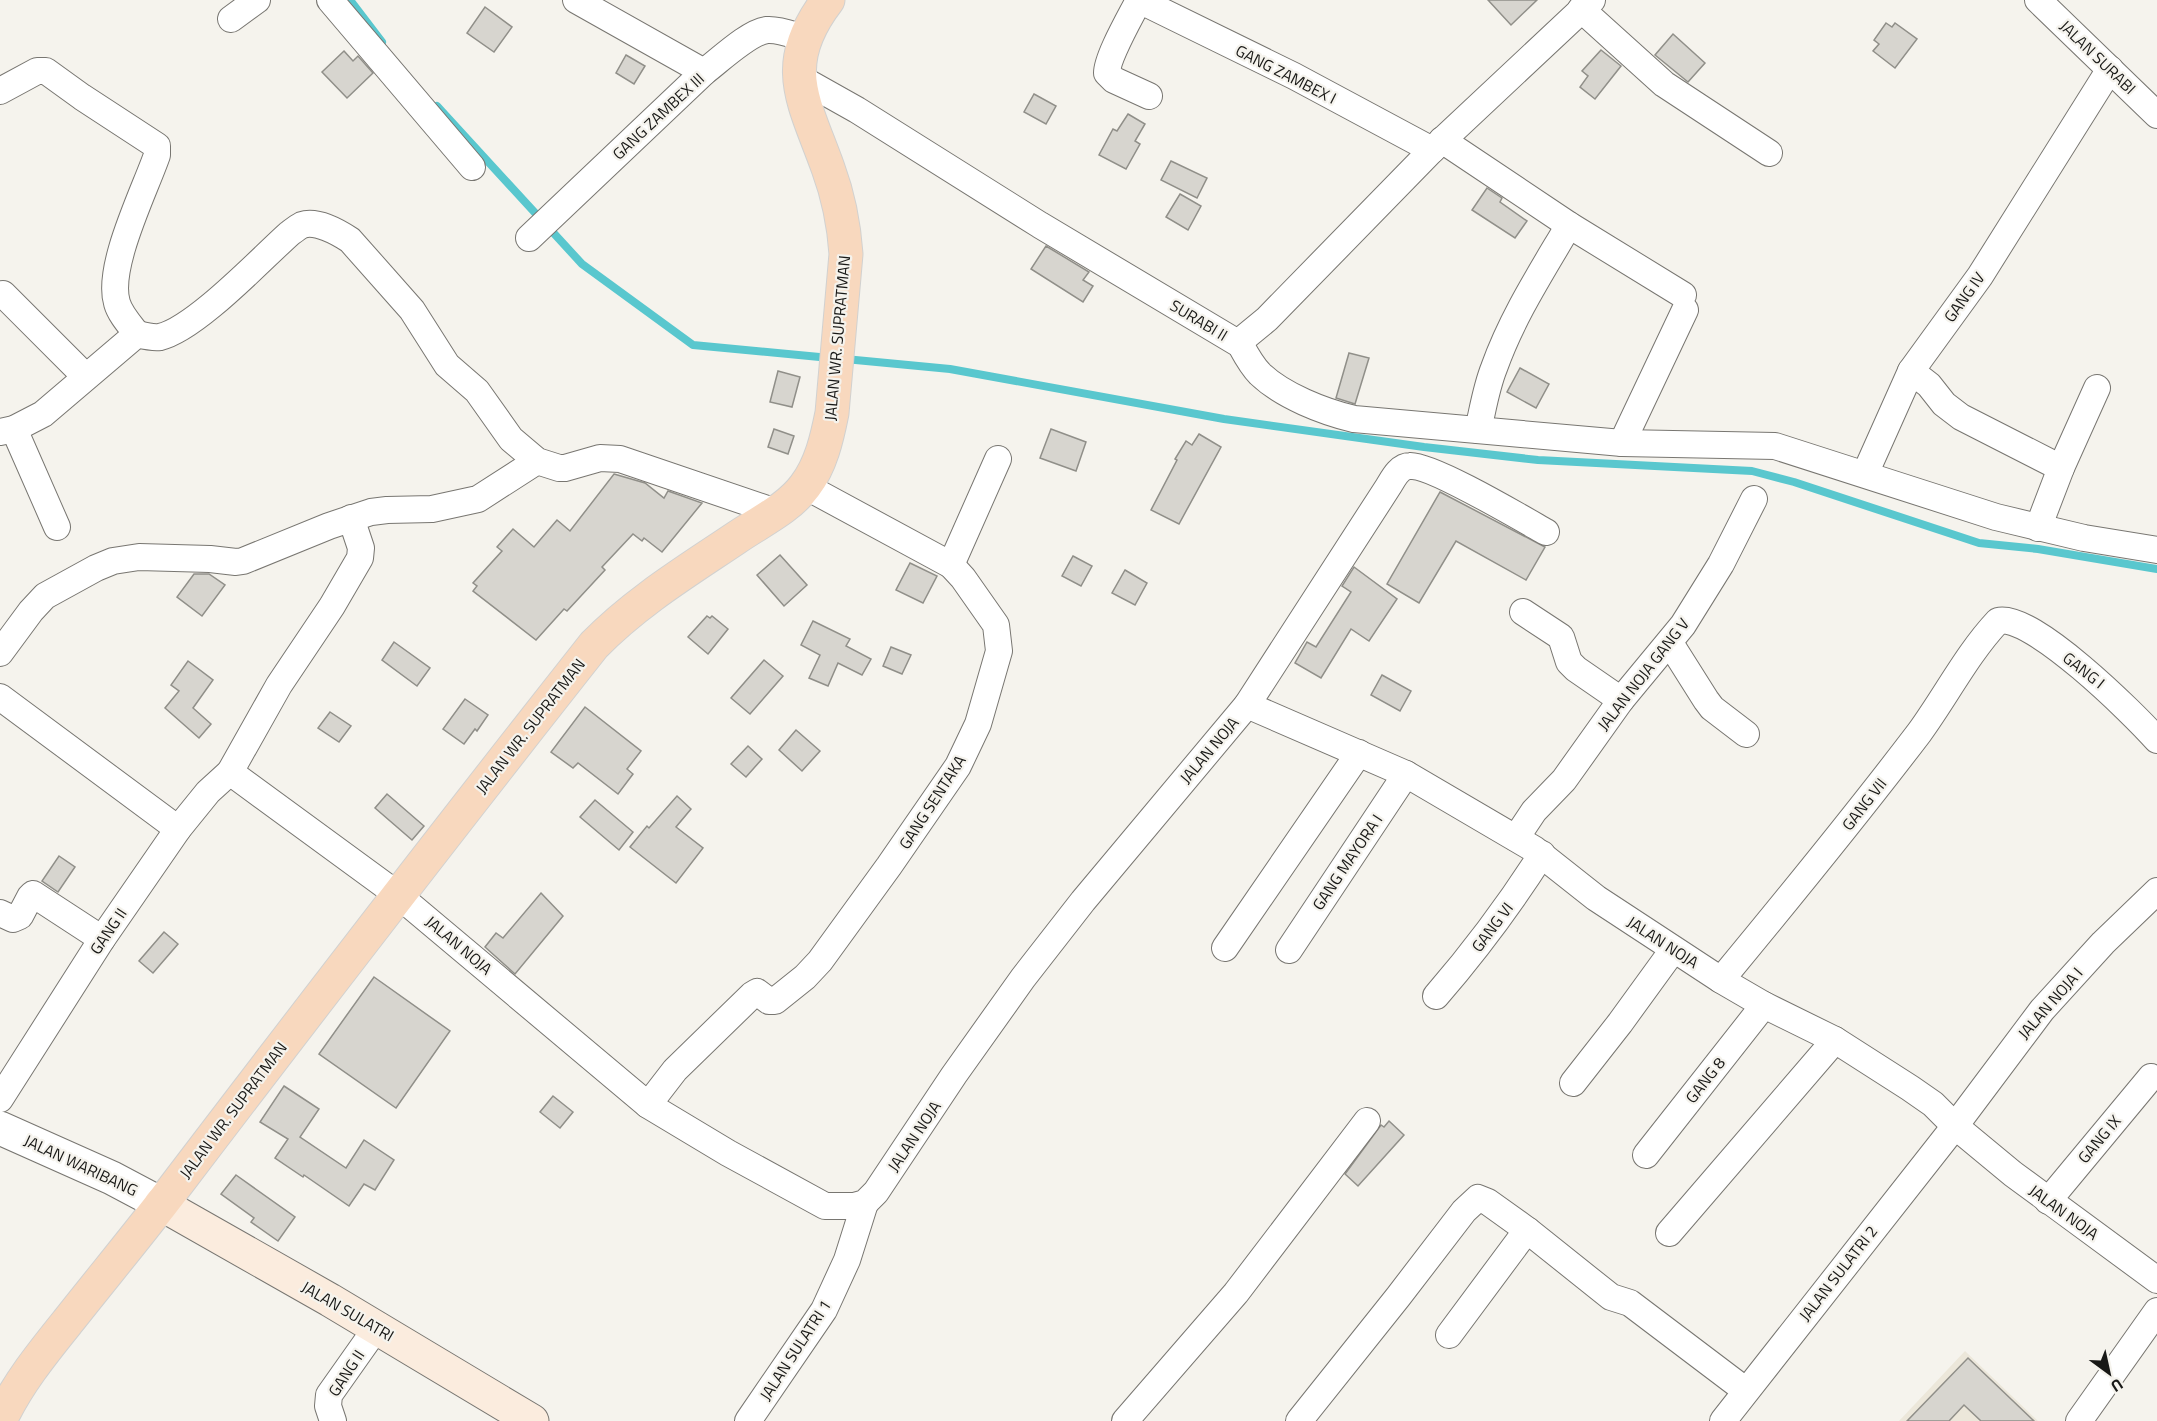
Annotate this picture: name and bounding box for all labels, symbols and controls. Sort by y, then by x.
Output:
street label: JALAN SURABI [2055,14,2141,100]
street label: GANG ZAMBEX I [1231,38,1341,110]
street label: GANG ZAMBEX III [607,67,709,165]
street label: JALAN WR. SUPRATMAN [818,254,856,422]
street label: GANG IV [1938,267,1990,327]
street label: SURABI II [1166,293,1232,347]
street label: JALAN NOJA GANG V [1591,612,1695,736]
street label: GANG I [2058,646,2110,694]
street label: JALAN WR. SUPRATMAN [469,653,591,799]
street label: JALAN NOJA [1174,711,1244,789]
street label: GANG SENTAKA [893,750,972,854]
street label: GANG VII [1836,773,1892,835]
street label: GANG MAYORA I [1306,809,1388,915]
street label: GANG VI [1465,897,1519,957]
street label: GANG II [84,903,132,959]
street label: JALAN NOJA [420,910,498,980]
street label: JALAN NOJA [1623,910,1704,974]
street label: JALAN NOJA I [2012,962,2088,1044]
street label: JALAN WR. SUPRATMAN [173,1037,293,1183]
street label: GANG 8 [1679,1052,1731,1108]
street label: JALAN NOJA [881,1095,947,1176]
street label: GANG IX [2072,1110,2126,1168]
street label: JALAN WARIBANG [20,1128,142,1202]
street label: JALAN NOJA [2024,1179,2104,1246]
street label: JALAN SULATRI 2 [1793,1220,1883,1326]
street label: JALAN SULATRI [297,1275,399,1347]
street label: JALAN SULATRI 1 [753,1295,837,1405]
north arrow [2079,1343,2139,1403]
street label: GANG II [322,1345,370,1401]
text: U [2106,1373,2128,1398]

